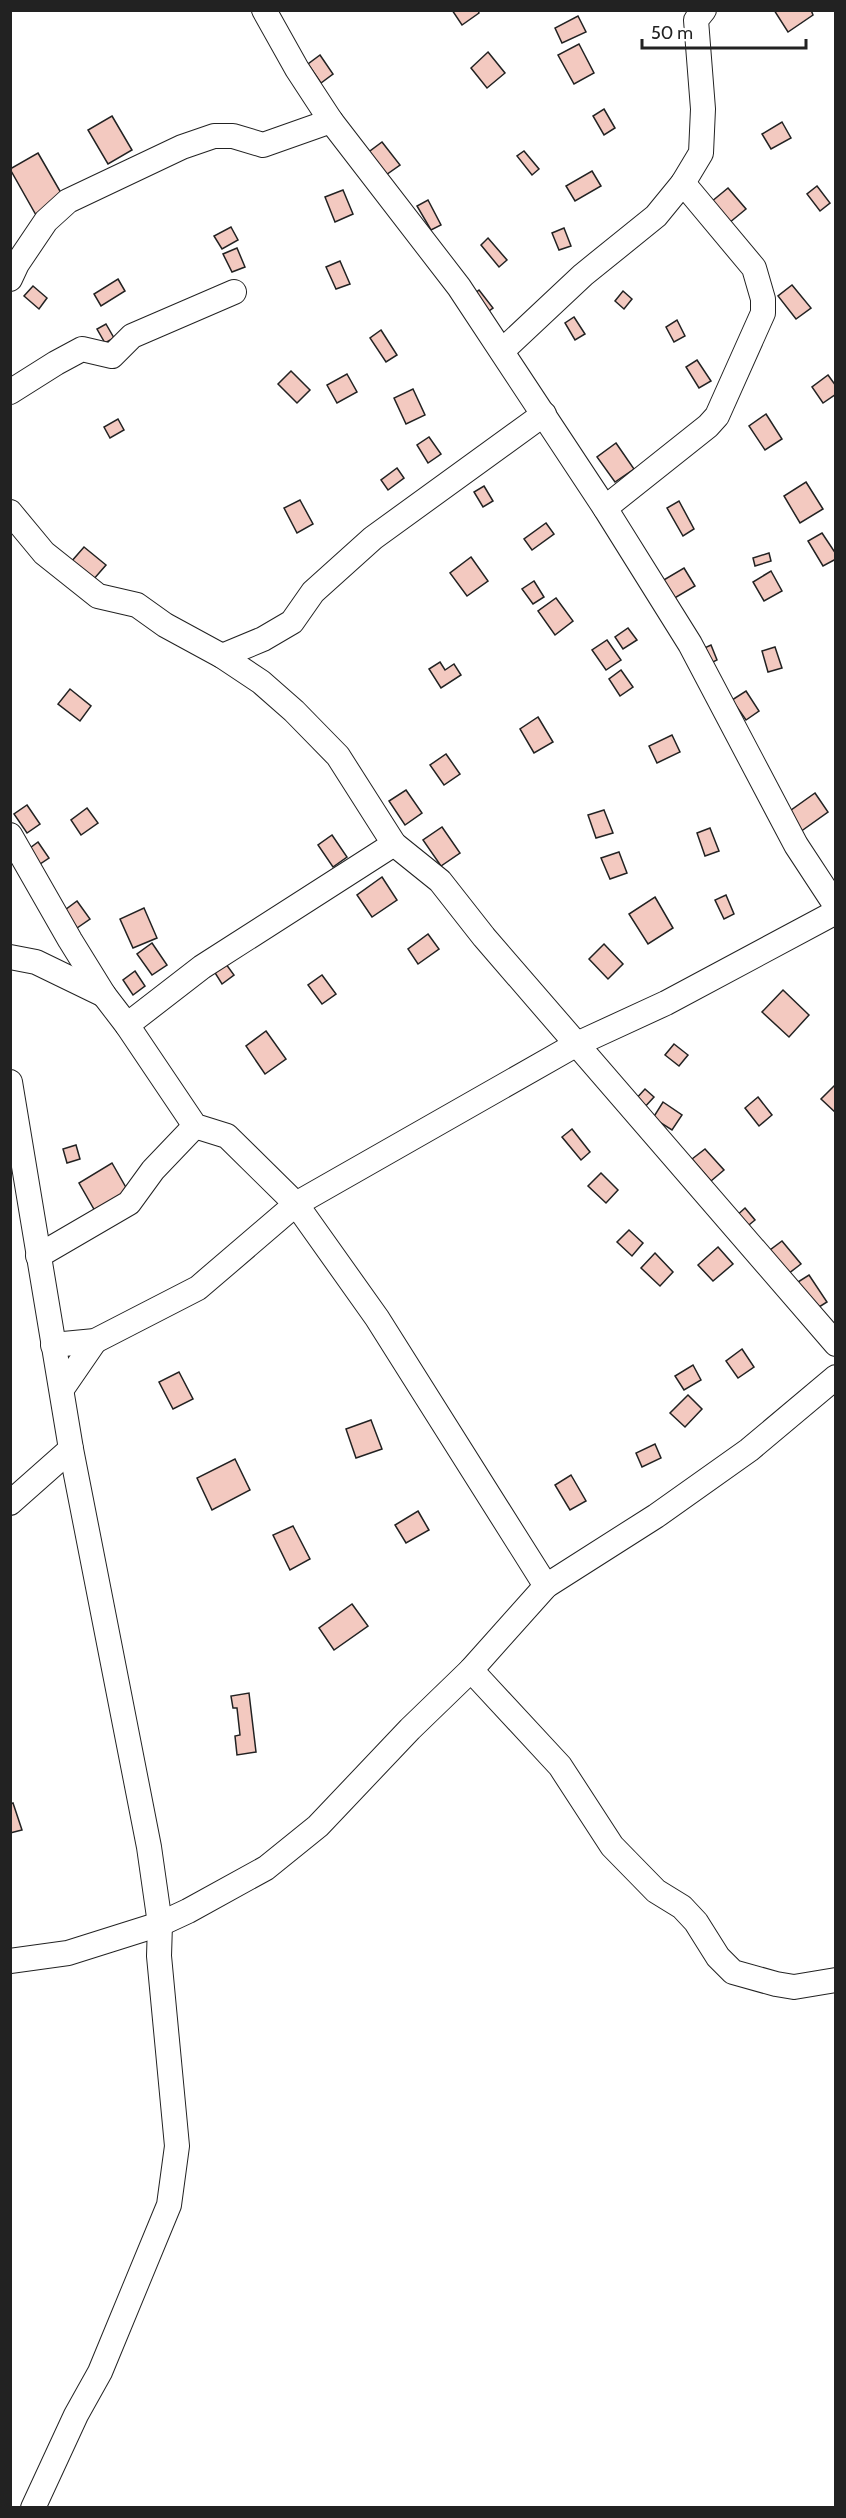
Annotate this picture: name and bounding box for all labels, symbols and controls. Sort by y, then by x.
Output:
scale bar [642,12,806,50]
text: 50 m [651,22,693,44]

